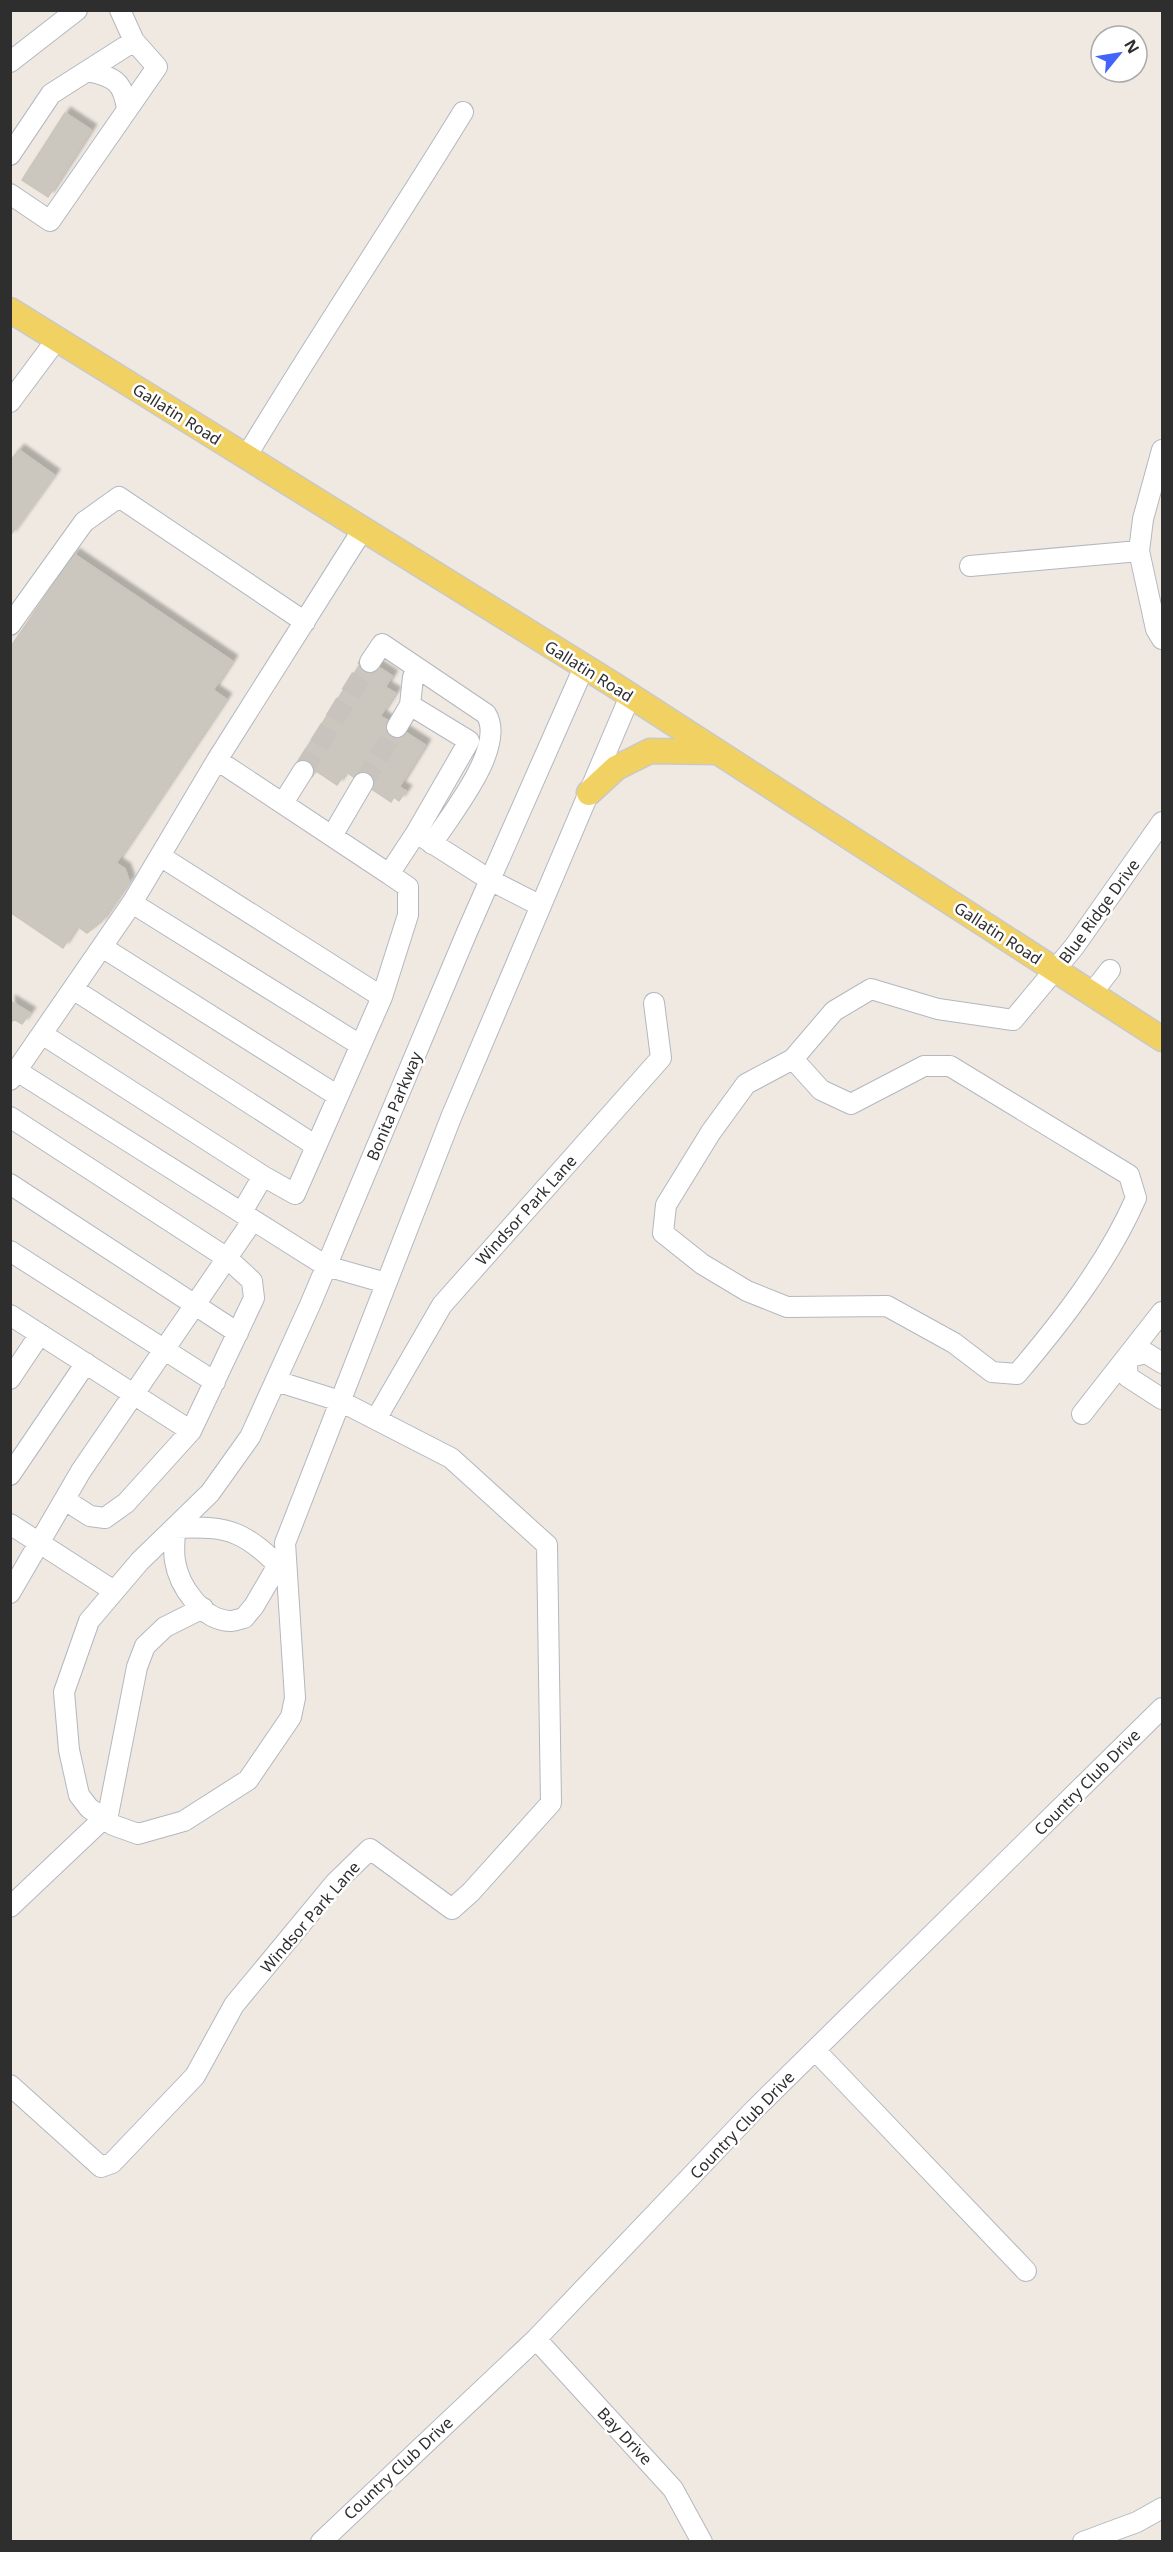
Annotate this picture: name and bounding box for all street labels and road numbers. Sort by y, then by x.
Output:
street label: Gallatin Road [129,378,225,450]
street label: Gallatin Road [541,635,637,707]
street label: Blue Ridge Drive [1054,854,1144,968]
street label: Gallatin Road [950,896,1046,970]
street label: Bonita Parkway [361,1047,427,1164]
street label: Windsor Park Lane [471,1150,581,1270]
street label: Country Club Drive [1029,1724,1145,1840]
street label: Windsor Park Lane [255,1857,365,1977]
street label: Country Club Drive [685,2066,799,2184]
street label: Bay Drive [593,2402,657,2470]
street label: Country Club Drive [339,2412,457,2524]

